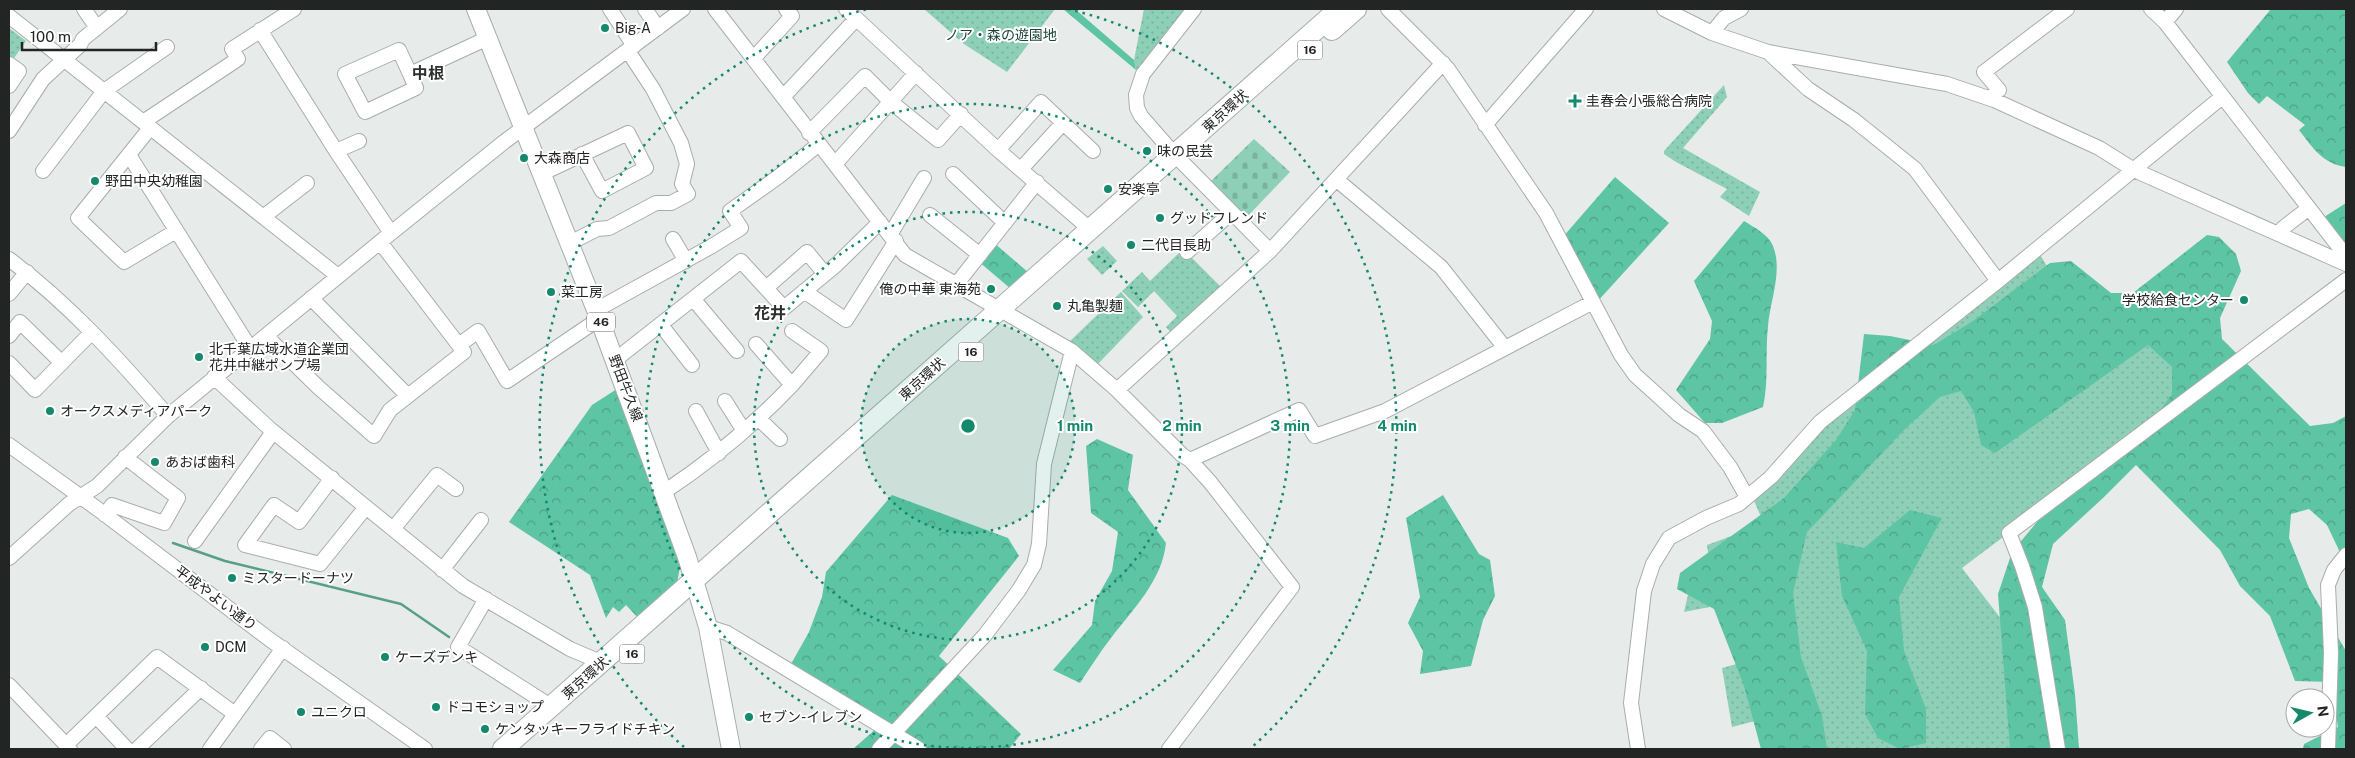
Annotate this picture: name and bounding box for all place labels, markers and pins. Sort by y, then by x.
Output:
place label: Big-A [615,20,651,36]
marker: Big-A [599,22,611,34]
place label: 圭春会小張総合病院 [1586,93,1712,109]
marker: 圭春会小張総合病院 [1568,94,1582,108]
place label: 味の民芸 [1157,143,1213,159]
marker: 味の民芸 [1141,145,1153,157]
place label: 大森商店 [534,150,590,166]
marker: 大森商店 [518,152,530,164]
place label: 野田中央幼稚園 [105,173,203,189]
marker: 野田中央幼稚園 [89,175,101,187]
place label: 安楽亭 [1118,181,1160,197]
marker: 安楽亭 [1102,183,1114,195]
place label: グッドフレンド [1170,210,1268,226]
marker: グッドフレンド [1154,212,1166,224]
place label: 二代目長助 [1141,237,1211,253]
marker: 二代目長助 [1125,239,1137,251]
place label: 俺の中華 東海苑 [880,281,981,297]
marker: 俺の中華 東海苑 [985,283,997,295]
place label: 菜工房 [561,284,603,300]
marker: 菜工房 [545,286,557,298]
place label: 学校給食センター [2122,292,2234,308]
marker: 学校給食センター [2238,294,2250,306]
place label: 丸亀製麺 [1067,298,1123,314]
marker: 丸亀製麺 [1051,300,1063,312]
place label: 北千葉広域水道企業団 花井中継ポンプ場 [209,341,349,373]
marker: 北千葉広域水道企業団 花井中継ポンプ場 [193,351,205,363]
place label: オークスメディアパーク [60,403,212,419]
marker: オークスメディアパーク [44,405,56,417]
centre of rings [959,417,977,435]
place label: あおば歯科 [165,454,235,470]
marker: あおば歯科 [149,456,161,468]
place label: ミスタードーナツ [242,570,354,586]
marker: ミスタードーナツ [226,572,238,584]
place label: DCM [215,639,247,655]
marker: DCM [199,641,211,653]
place label: ケーズデンキ [395,649,478,665]
marker: ケーズデンキ [379,651,391,663]
place label: ドコモショップ [446,699,544,715]
marker: ドコモショップ [430,701,442,713]
place label: ユニクロ [311,704,367,720]
marker: ユニクロ [295,706,307,718]
place label: セブン-イレブン [759,709,862,725]
marker: セブン-イレブン [743,711,755,723]
place label: ケンタッキーフライドチキン [495,721,675,737]
marker: ケンタッキーフライドチキン [479,723,491,735]

